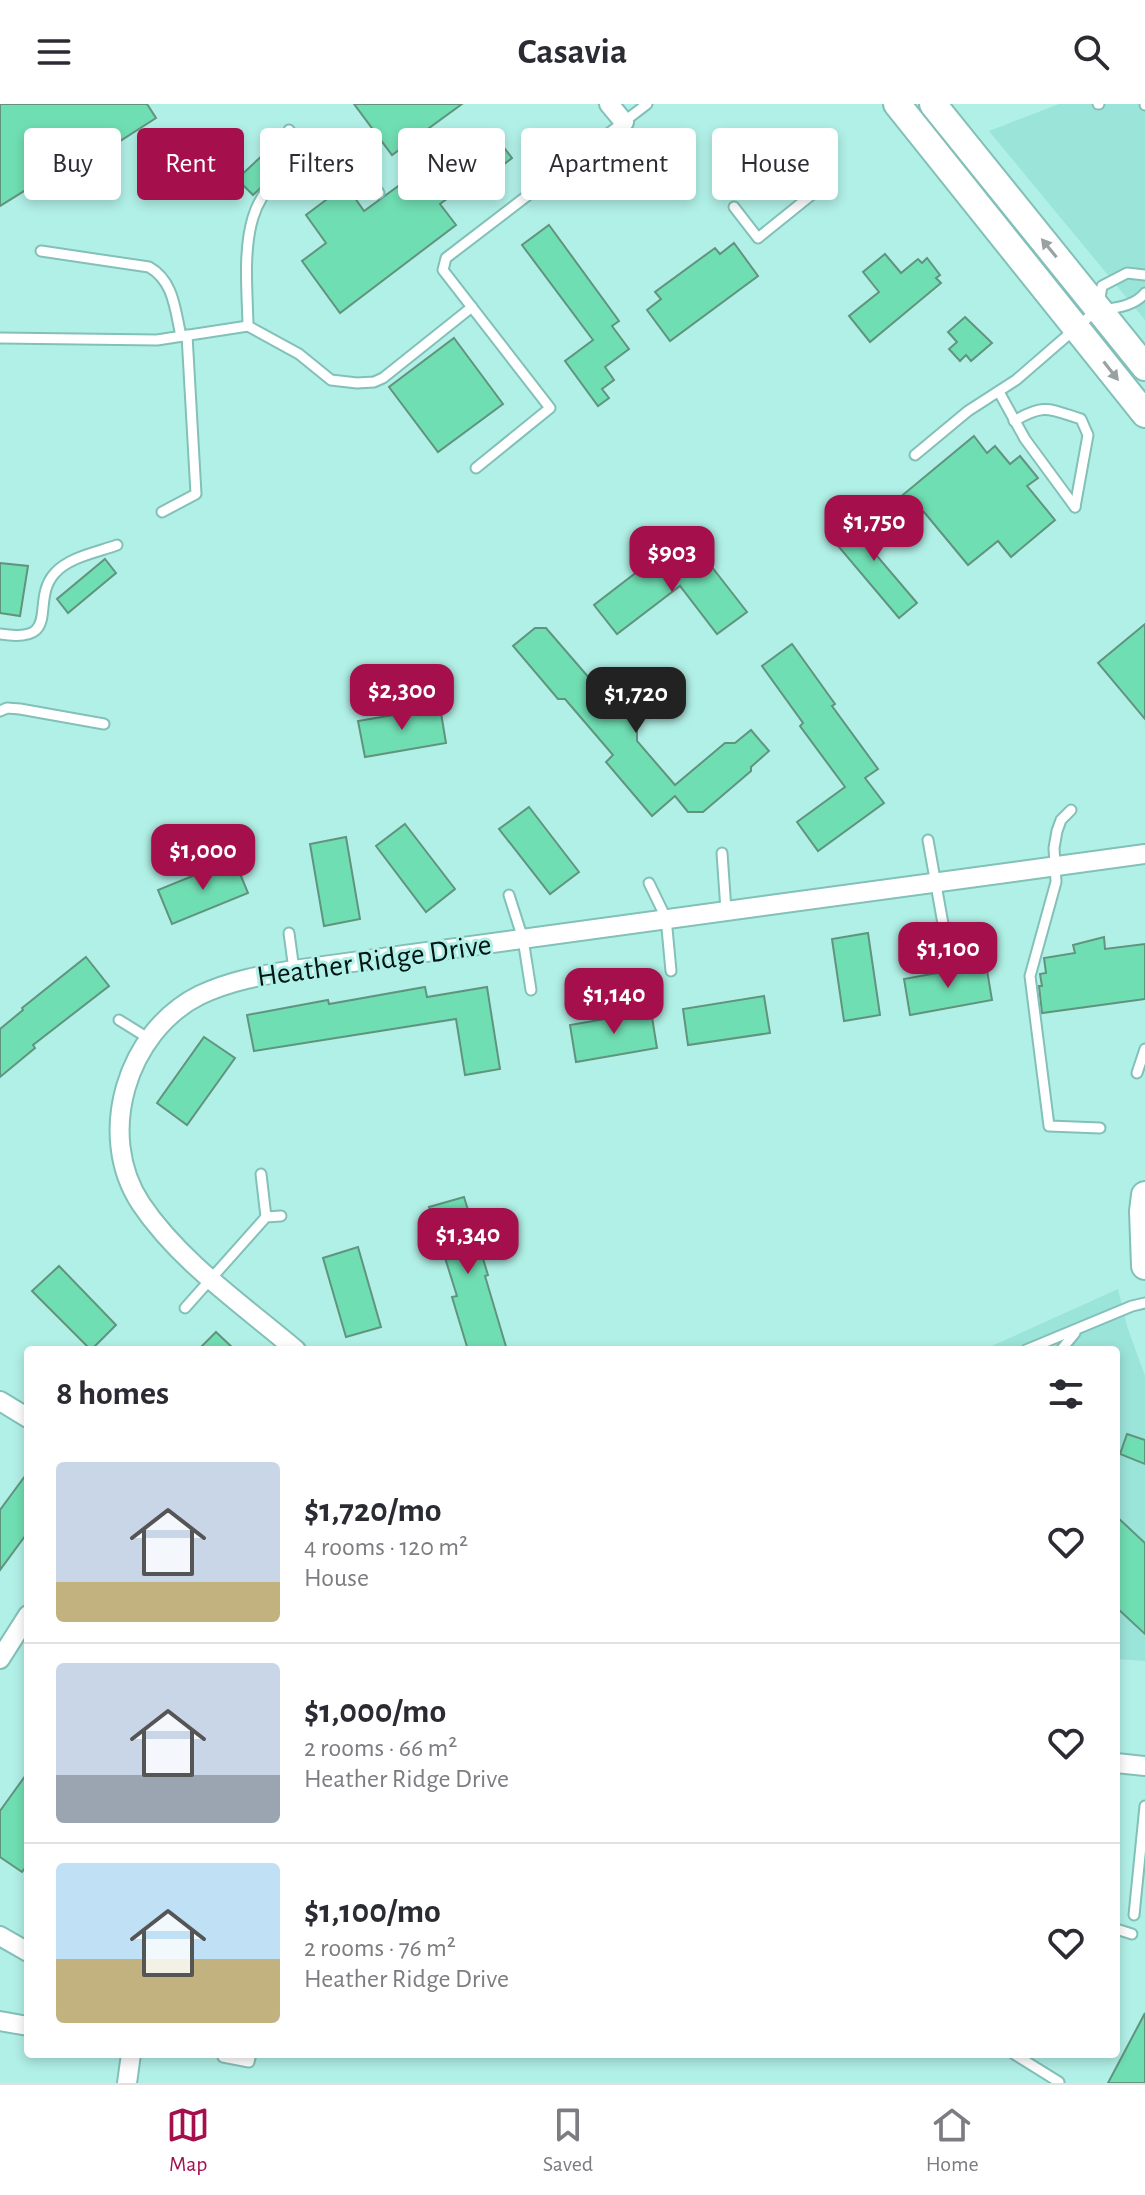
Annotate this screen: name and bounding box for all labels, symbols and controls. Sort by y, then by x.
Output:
icon: menu [32,30,76,74]
icon: search [1069,30,1113,74]
text: Casavia [518,34,627,70]
chip: Buy [24,128,121,200]
chip: Rent [137,128,244,200]
chip: Filters [260,128,382,200]
chip: New [398,128,505,200]
chip: Apartment [521,128,696,200]
chip: House [712,128,838,200]
one-way arrow [1041,238,1058,258]
one-way arrow [1102,360,1119,381]
pin: $1,750 [809,495,939,563]
text: $1,750 [842,508,906,534]
pin: $903 [625,526,719,594]
text: $903 [647,539,697,565]
pin: $2,300 [337,664,467,732]
pin: $1,720 [571,667,701,735]
text: $2,300 [368,677,436,703]
text: $1,720 [604,680,668,706]
pin: $1,000 [138,824,268,892]
text: $1,000 [169,837,237,863]
pin: $1,100 [883,922,1013,990]
street label: Heather Ridge Drive [255,930,493,992]
text: $1,100 [916,935,980,961]
pin: $1,140 [549,968,679,1036]
text: $1,140 [583,981,646,1007]
pin: $1,340 [403,1208,533,1276]
text: $1,340 [436,1221,500,1247]
icon: filters [1044,1372,1088,1416]
text: 8 homes [56,1377,169,1411]
icon: home [120,1494,216,1590]
text: $1,720/mo [304,1494,442,1528]
icon: heart [1044,1520,1088,1564]
text: 4 rooms · 120 m² [304,1534,468,1560]
text: House [304,1565,369,1591]
icon: home [120,1695,216,1791]
text: $1,000/mo [304,1695,446,1729]
icon: heart [1044,1721,1088,1765]
text: 2 rooms · 66 m² [304,1735,457,1761]
text: Heather Ridge Drive [304,1766,509,1792]
icon: home [120,1895,216,1991]
text: $1,100/mo [304,1895,441,1929]
icon: heart [1044,1921,1088,1965]
text: 2 rooms · 76 m² [304,1935,456,1961]
text: Heather Ridge Drive [304,1966,509,1992]
tab: Map [166,2103,210,2177]
tab: Saved [543,2103,593,2177]
tab: Home [926,2103,979,2177]

